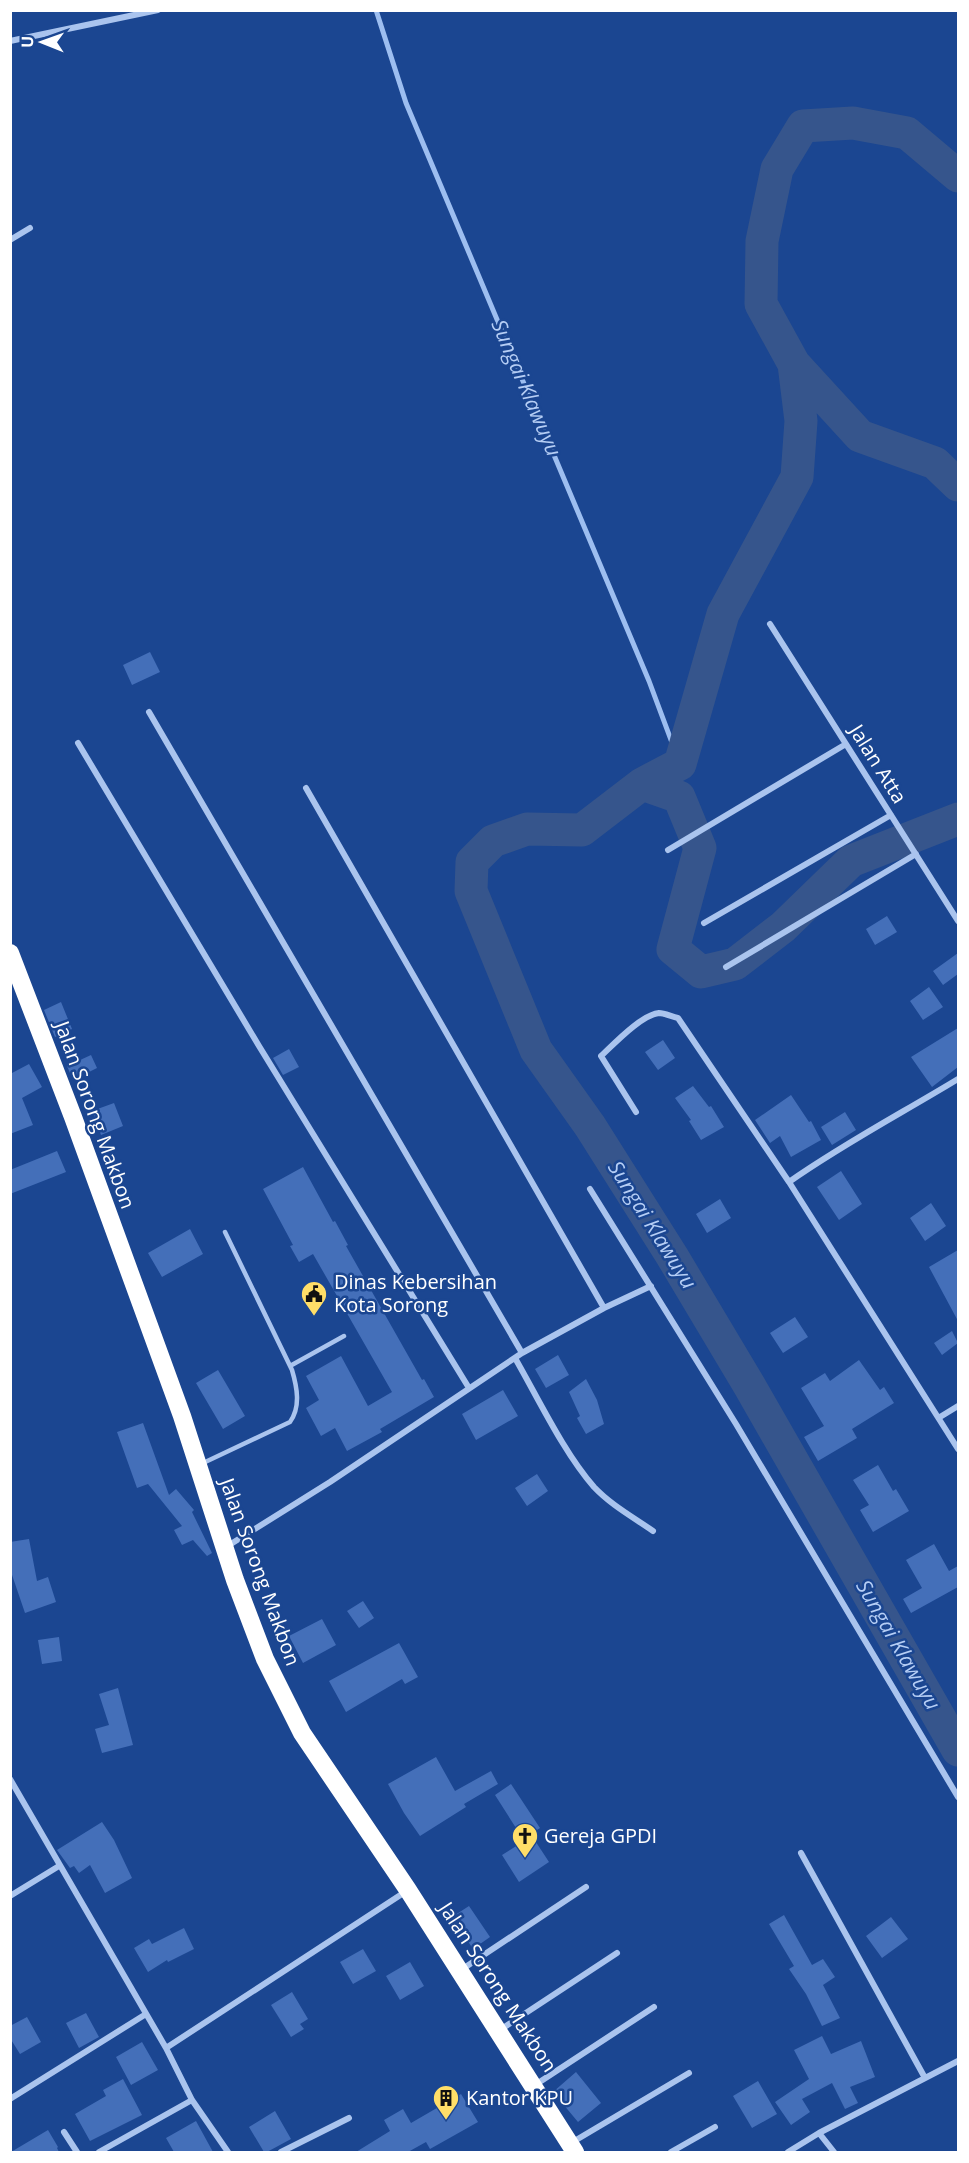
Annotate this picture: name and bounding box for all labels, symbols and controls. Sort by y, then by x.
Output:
north arrow [12,12,72,72]
text: U [16,36,38,48]
water label: Sungai Klawuyu [485,315,568,460]
street label: Jalan Atta [843,718,913,808]
street label: Jalan Sorong Makbon [48,1015,142,1212]
water label: Sungai Klawuyu [602,1155,703,1294]
place label: Dinas Kebersihan Kota Sorong [334,1268,497,1318]
public building icon: Dinas Kebersihan Kota Sorong [299,1279,329,1317]
street label: Jalan Sorong Makbon [213,1472,307,1669]
water label: Sungai Klawuyu [850,1574,948,1715]
church icon: Gereja GPDI [510,1821,540,1859]
place label: Gereja GPDI [544,1822,657,1849]
street label: Jalan Sorong Makbon [432,1895,564,2077]
building icon: Kantor KPU [431,2083,461,2121]
place label: Kantor KPU [466,2084,573,2111]

